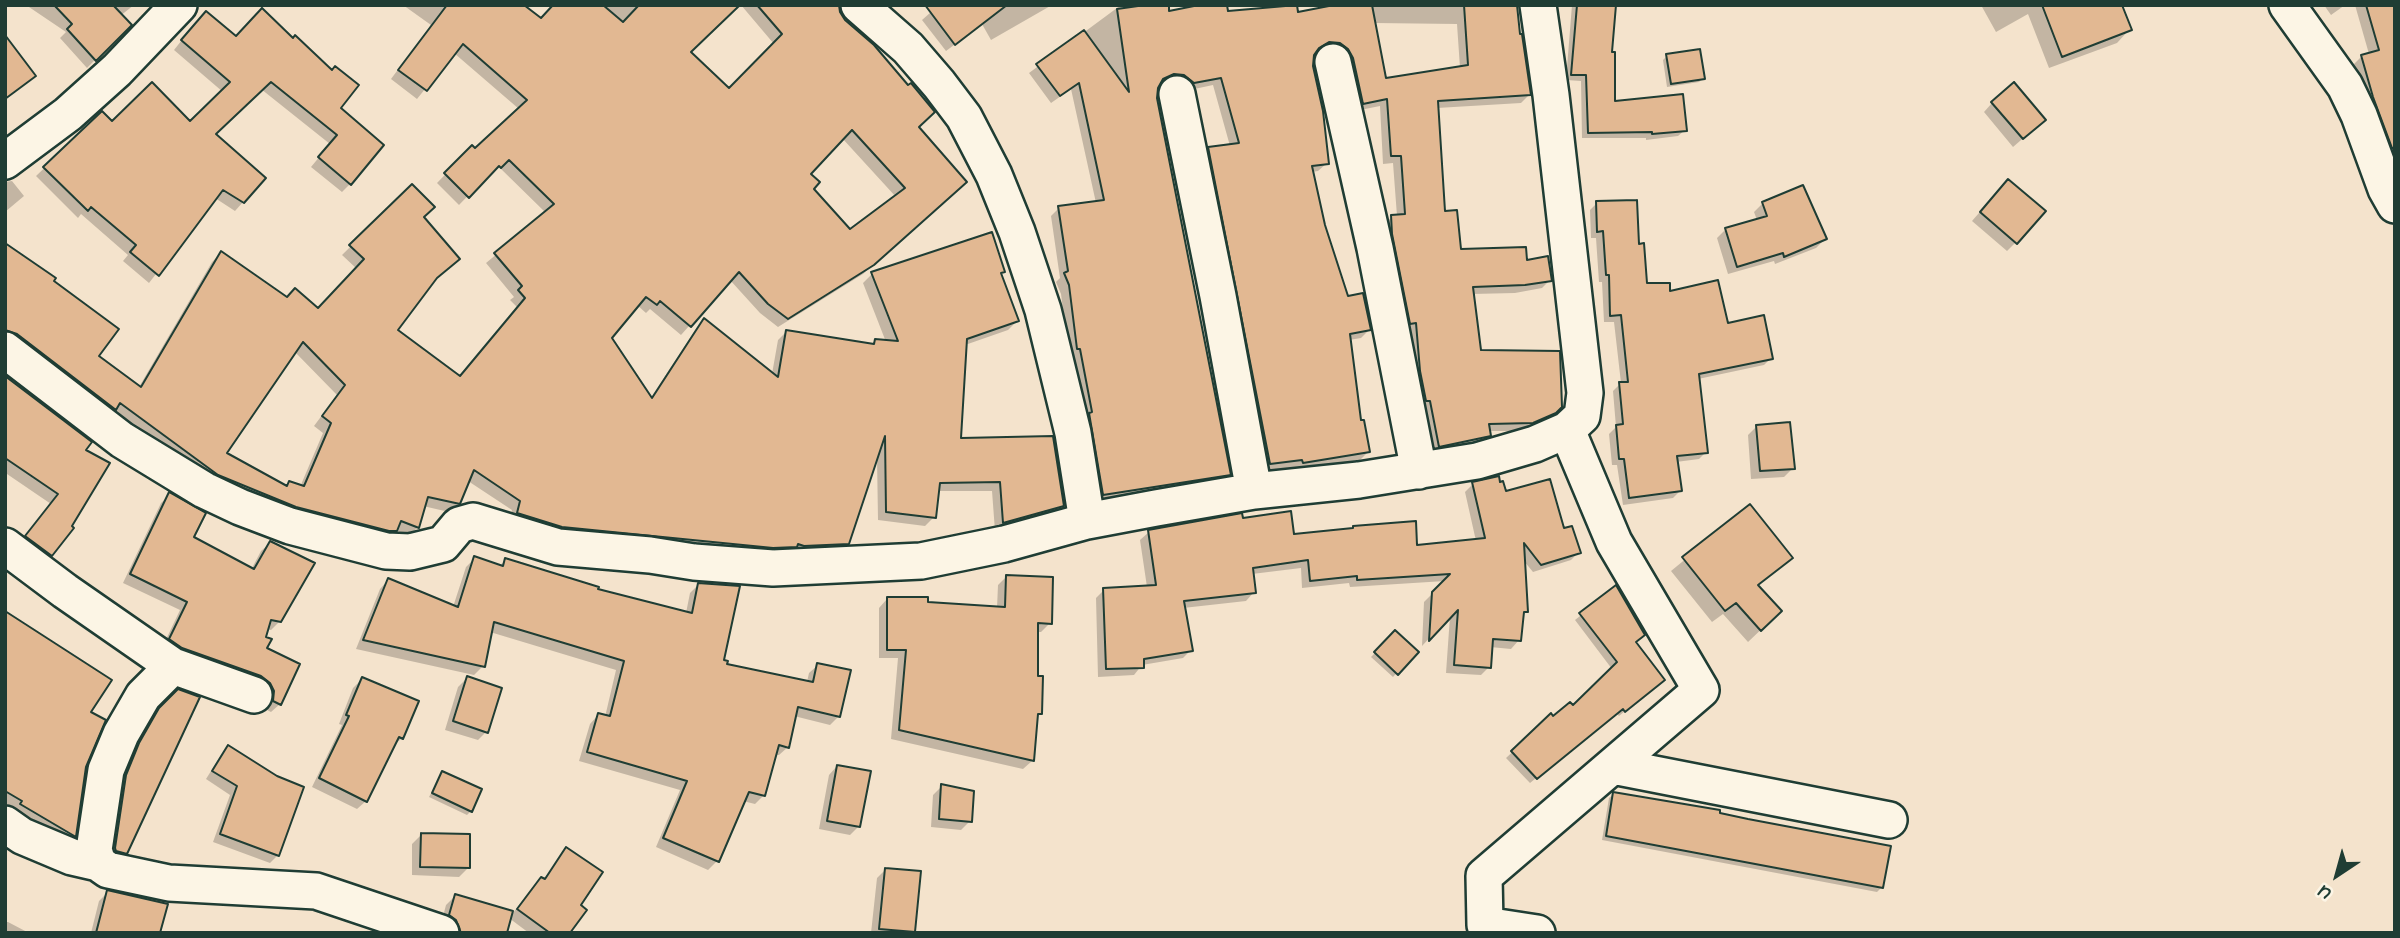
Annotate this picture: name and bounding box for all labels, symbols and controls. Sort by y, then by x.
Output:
north arrow [2302,840,2372,910]
text: U [2312,878,2337,906]

